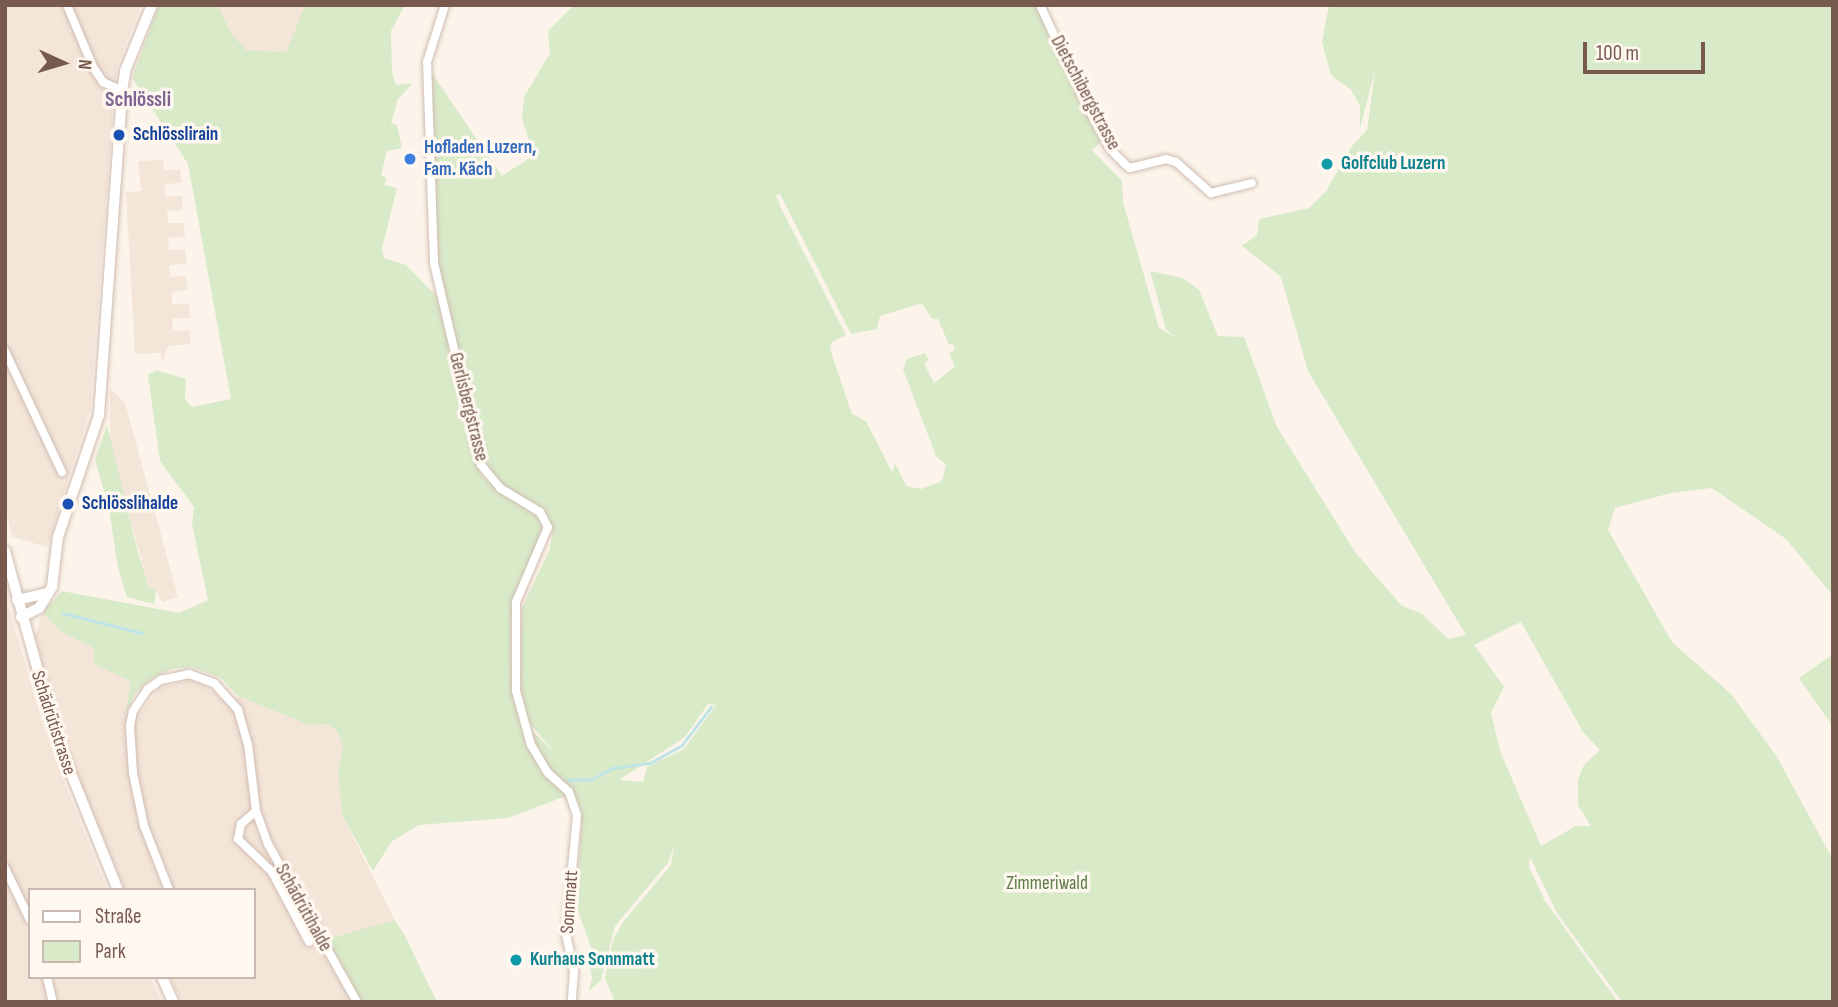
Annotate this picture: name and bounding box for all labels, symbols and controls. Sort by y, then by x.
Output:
north arrow [28,28,98,98]
scale bar [1586,28,1708,72]
street label: Dietschibergstrasse [1045,32,1125,154]
text: 100 m [1596,41,1639,66]
text: N [73,59,96,70]
district label: Schlössli [105,87,171,113]
place label: Schlösslirain [133,124,218,146]
marker: Schlösslirain [111,127,127,143]
place label: Hofladen Luzern, Fam. Käch [424,137,537,181]
marker: Hofladen Luzern, Fam. Käch [402,151,418,167]
place label: Golfclub Luzern [1341,153,1445,175]
marker: Golfclub Luzern [1319,156,1335,172]
street label: Gerlisbergstrasse [444,350,492,464]
place label: Schlösslihalde [82,493,178,515]
marker: Schlösslihalde [60,496,76,512]
street label: Schädrütistrasse [25,668,81,778]
street label: Schädrütihalde [270,860,336,956]
street label: Sonnmatt [556,870,584,934]
park label: Zimmeriwald [1006,873,1088,895]
legend [28,888,256,979]
text: Straße [95,904,141,929]
text: Park [95,939,126,964]
place label: Kurhaus Sonnmatt [530,949,655,971]
marker: Kurhaus Sonnmatt [508,952,524,968]

